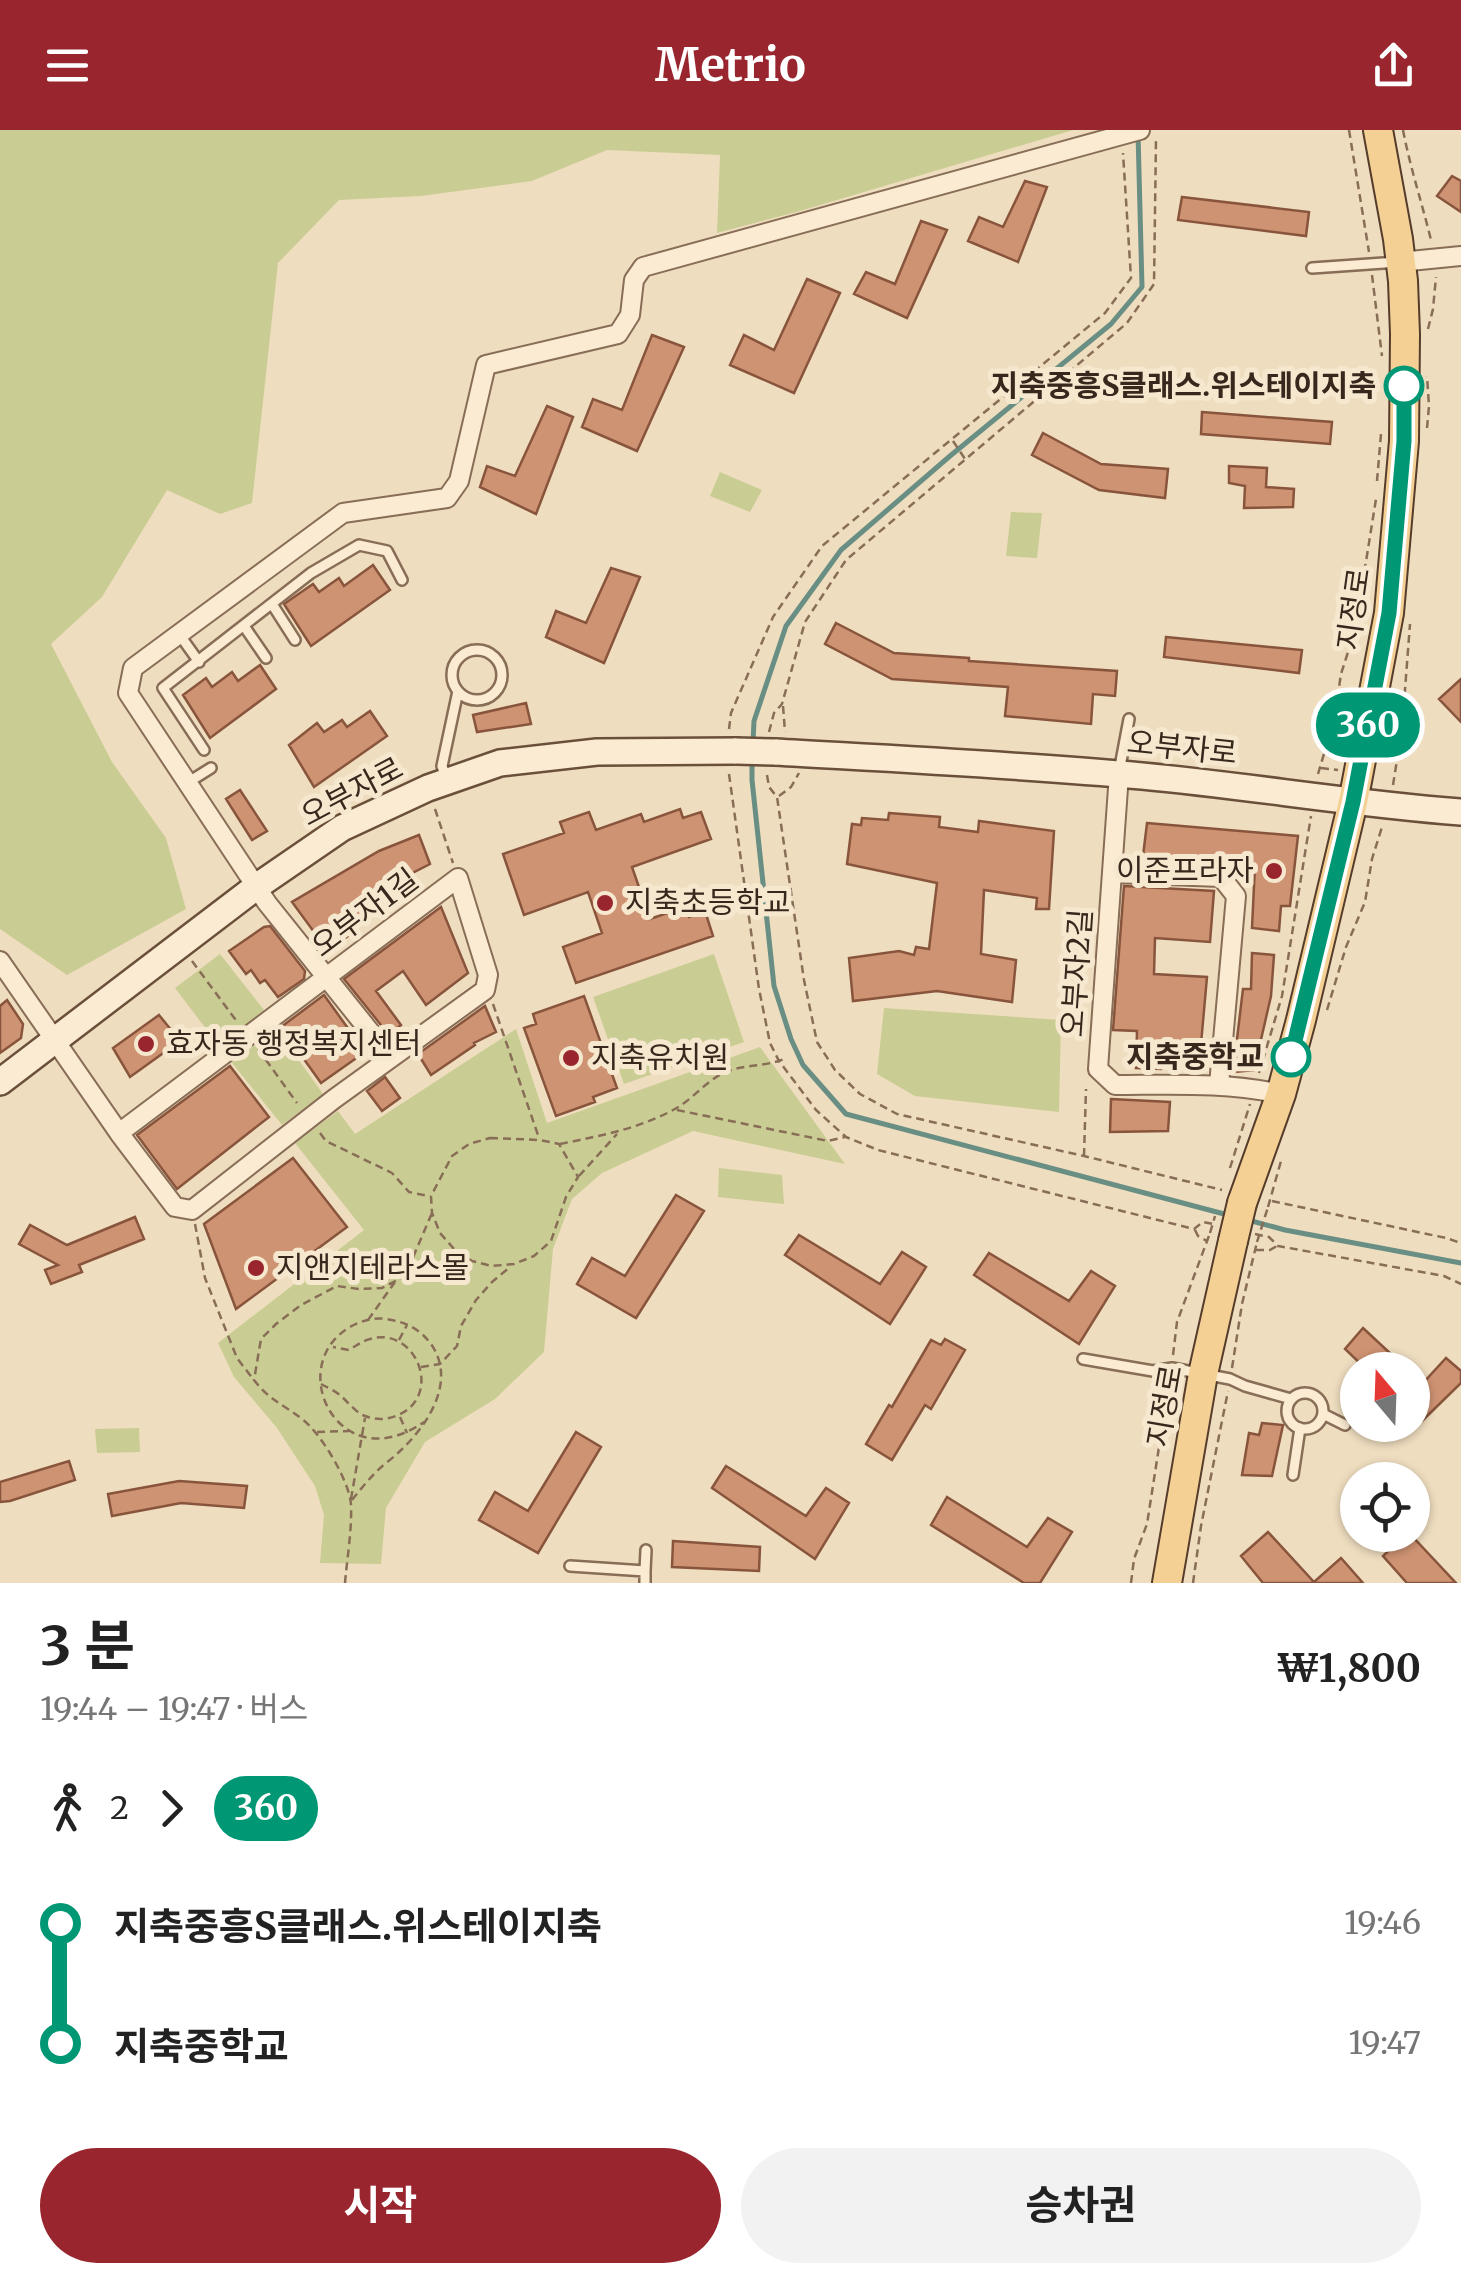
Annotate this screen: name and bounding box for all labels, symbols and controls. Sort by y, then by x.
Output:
text: Metrio [655,37,806,93]
icon: menu [40,38,95,93]
icon: share [1366,38,1421,93]
place label: 지축중흥S클래스.위스테이지축 [991,366,1376,404]
marker: 지축중흥S클래스.위스테이지축 [1385,367,1423,405]
street label: 지정로 [1328,565,1378,653]
line badge: 360 [1310,692,1426,758]
text: 360 [1336,703,1400,747]
street label: 오부자로 [1125,722,1239,772]
street label: 오부자로 [294,748,409,834]
place label: 이준프라자 [1116,851,1254,889]
street label: 오부자1길 [303,860,425,965]
marker: 이준프라자 [1263,860,1285,882]
place label: 지축초등학교 [625,883,791,921]
marker: 지축초등학교 [594,892,616,914]
street label: 오부자2길 [1053,908,1099,1038]
place label: 효자동 행정복지센터 [166,1024,422,1062]
marker: 효자동 행정복지센터 [135,1033,157,1055]
place label: 지축중학교 [1126,1037,1264,1075]
place label: 지축유치원 [591,1038,729,1076]
marker: 지축중학교 [1272,1038,1310,1076]
marker: 지축유치원 [560,1047,582,1069]
place label: 지앤지테라스몰 [276,1248,469,1286]
marker: 지앤지테라스몰 [245,1257,267,1279]
north arrow [1340,1352,1430,1442]
map controls [1340,1352,1430,1552]
street label: 지정로 [1138,1362,1190,1450]
button: locate [1340,1462,1430,1552]
text: 3 분 [40,1611,135,1680]
text: ₩1,800 [1277,1645,1421,1692]
text: 19:44 – 19:47 · 버스 [40,1689,308,1729]
icon: walk [40,1781,95,1836]
icon: forward [144,1781,199,1836]
text: 360 [234,1786,298,1830]
text: 2 [110,1788,129,1828]
text: 지축중흥S클래스.위스테이지축 [114,1903,602,1950]
text: 19:46 [1344,1903,1421,1943]
text: 지축중학교 [114,2023,289,2070]
text: 19:47 [1348,2023,1421,2063]
button: 시작 [40,2148,721,2263]
button: 승차권 [741,2148,1421,2263]

